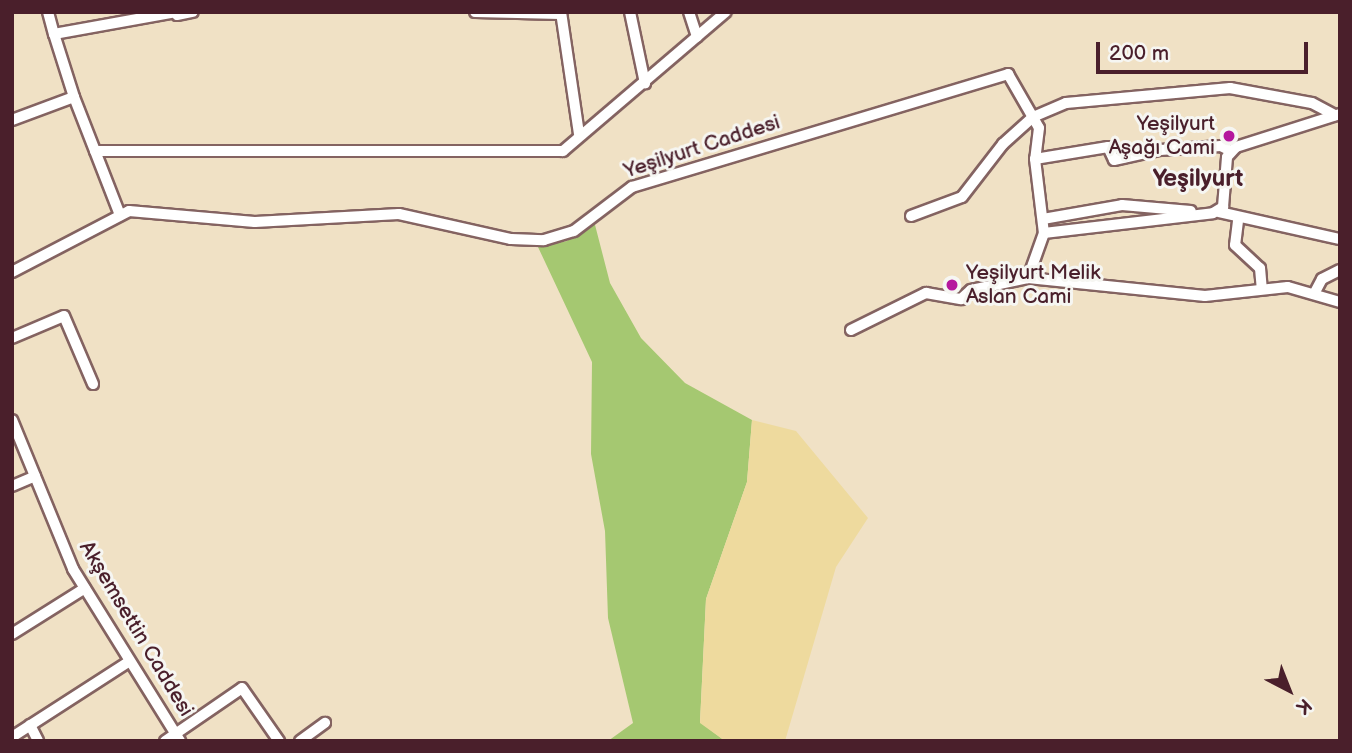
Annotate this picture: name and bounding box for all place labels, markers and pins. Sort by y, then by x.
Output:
place label: Yeşilyurt Aşağı Cami [1109,111,1215,161]
marker: Yeşilyurt Aşağı Cami [1221,128,1237,144]
place label: Yeşilyurt Melik Aslan Cami [966,260,1101,310]
marker: Yeşilyurt Melik Aslan Cami [944,277,960,293]

